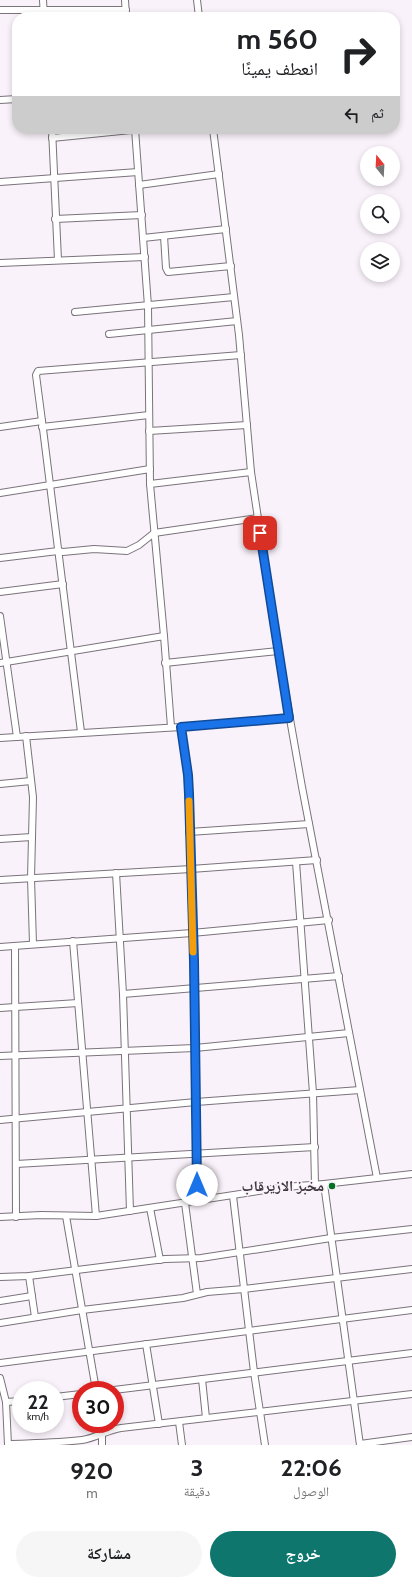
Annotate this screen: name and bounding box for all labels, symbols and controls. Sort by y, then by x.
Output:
text: 560 m [237,22,318,56]
icon: right [332,28,384,80]
text: انعطف يمينًا [241,58,318,80]
icon: left [341,104,363,126]
text: ثم [371,104,384,122]
north arrow [360,146,400,186]
map controls [360,146,400,282]
button: search [360,194,400,234]
button: layers [360,242,400,282]
pin [243,516,277,550]
icon: arrive [249,522,271,544]
position arrow [176,1164,218,1206]
place label: مخبز الازيرقاب [241,1177,324,1195]
marker: مخبز الازيرقاب [327,1181,337,1191]
speed limit sign: 30 [72,1381,124,1433]
text: 22 [27,1390,49,1414]
text: km/h [27,1410,49,1423]
text: 3 [191,1453,203,1482]
text: 22:06 [281,1453,342,1482]
text: 920 [70,1456,113,1485]
text: دقيقة [184,1483,210,1499]
text: الوصول [293,1483,329,1499]
text: m [86,1485,98,1501]
button: مشاركة [16,1531,202,1577]
button: خروج [210,1531,396,1577]

